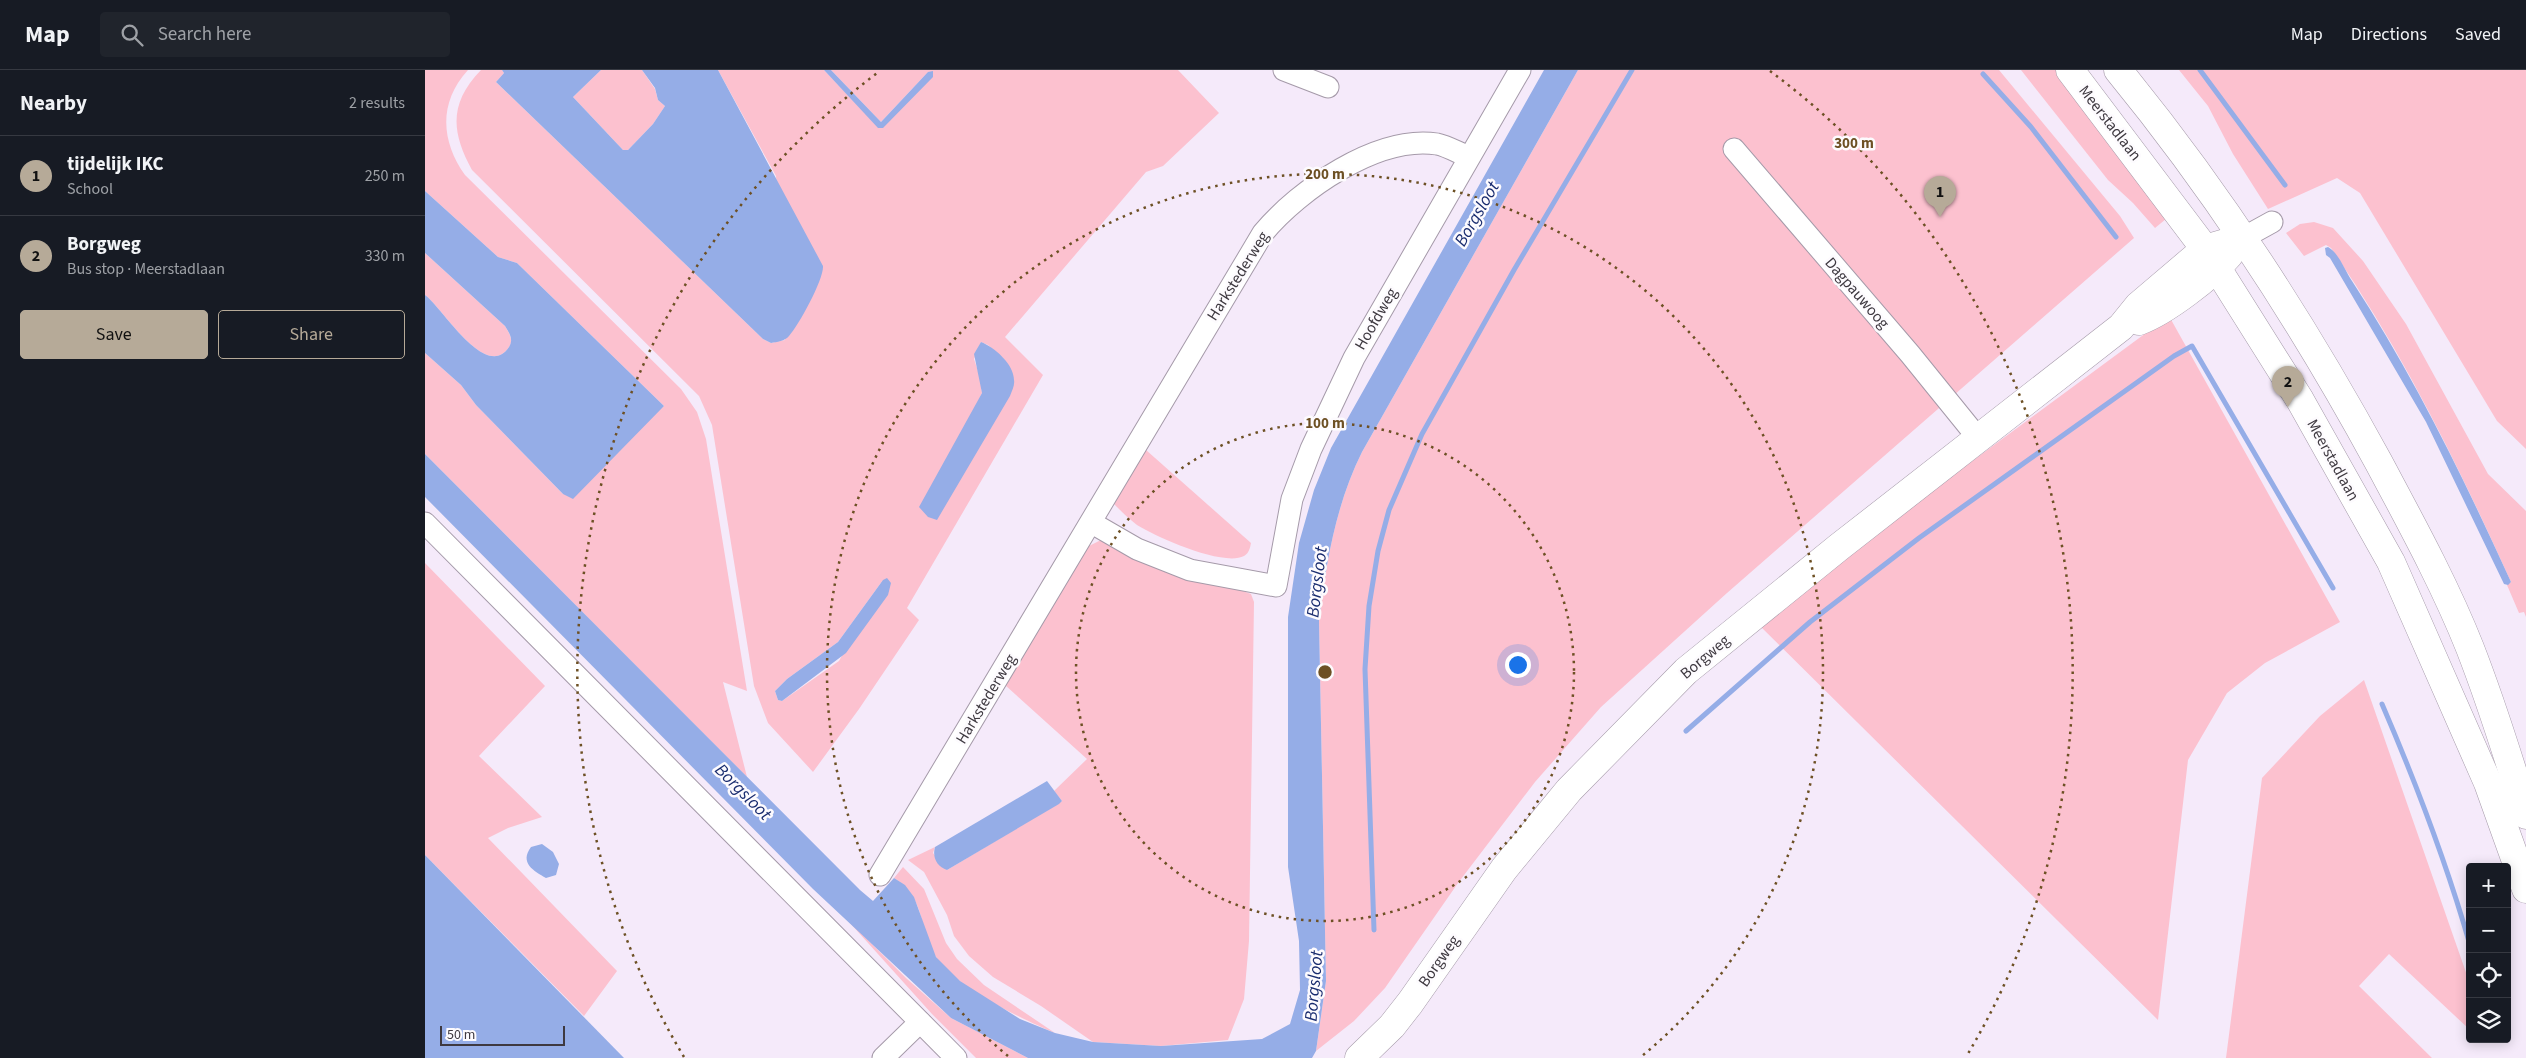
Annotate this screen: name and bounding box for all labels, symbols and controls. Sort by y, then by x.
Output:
search box [100,12,450,57]
text: Map [25,17,70,52]
icon: search [118,21,146,49]
text: Search here [158,21,251,48]
text: Map [2291,22,2323,47]
text: Directions [2351,22,2427,47]
text: Saved [2455,22,2501,47]
street label: Meerstadlaan [2074,81,2146,165]
text: Nearby [20,88,87,118]
text: 2 results [349,92,405,114]
text: 300 m [1834,133,1874,154]
text: tijdelijk IKC [67,151,164,178]
text: 200 m [1305,164,1345,185]
text: 1 [32,165,40,187]
text: 250 m [365,165,405,187]
water label: Borgsloot [1448,176,1506,251]
pin: 1 [1924,176,1956,217]
text: School [67,178,113,200]
street label: Harkstederweg [1202,227,1274,325]
text: Borgweg [67,231,141,258]
text: 2 [32,245,40,267]
text: 330 m [365,245,405,267]
street label: Dagpauwoog [1820,252,1894,334]
text: Bus stop · Meerstadlaan [67,258,225,280]
street label: Hoofdweg [1349,284,1403,354]
button: Save [20,310,208,359]
button: Share [218,310,405,359]
pin: 2 [2272,366,2304,407]
text: 100 m [1305,413,1345,434]
street label: Meerstadlaan [2301,415,2365,505]
water label: Borgsloot [1300,544,1334,619]
street label: Borgweg [1675,630,1735,684]
street label: Harkstederweg [950,650,1022,748]
your location [1505,652,1531,678]
centre of rings [1316,663,1334,681]
water label: Borgsloot [709,758,778,827]
map controls [2466,863,2511,1043]
button: + [2466,863,2511,908]
button: − [2466,908,2511,953]
street label: Borgweg [1413,931,1465,991]
water label: Borgsloot [1298,948,1330,1022]
button: locate [2466,953,2511,998]
button: layers [2466,998,2511,1043]
scale bar [440,1023,565,1046]
text: 50 m [447,1025,475,1045]

